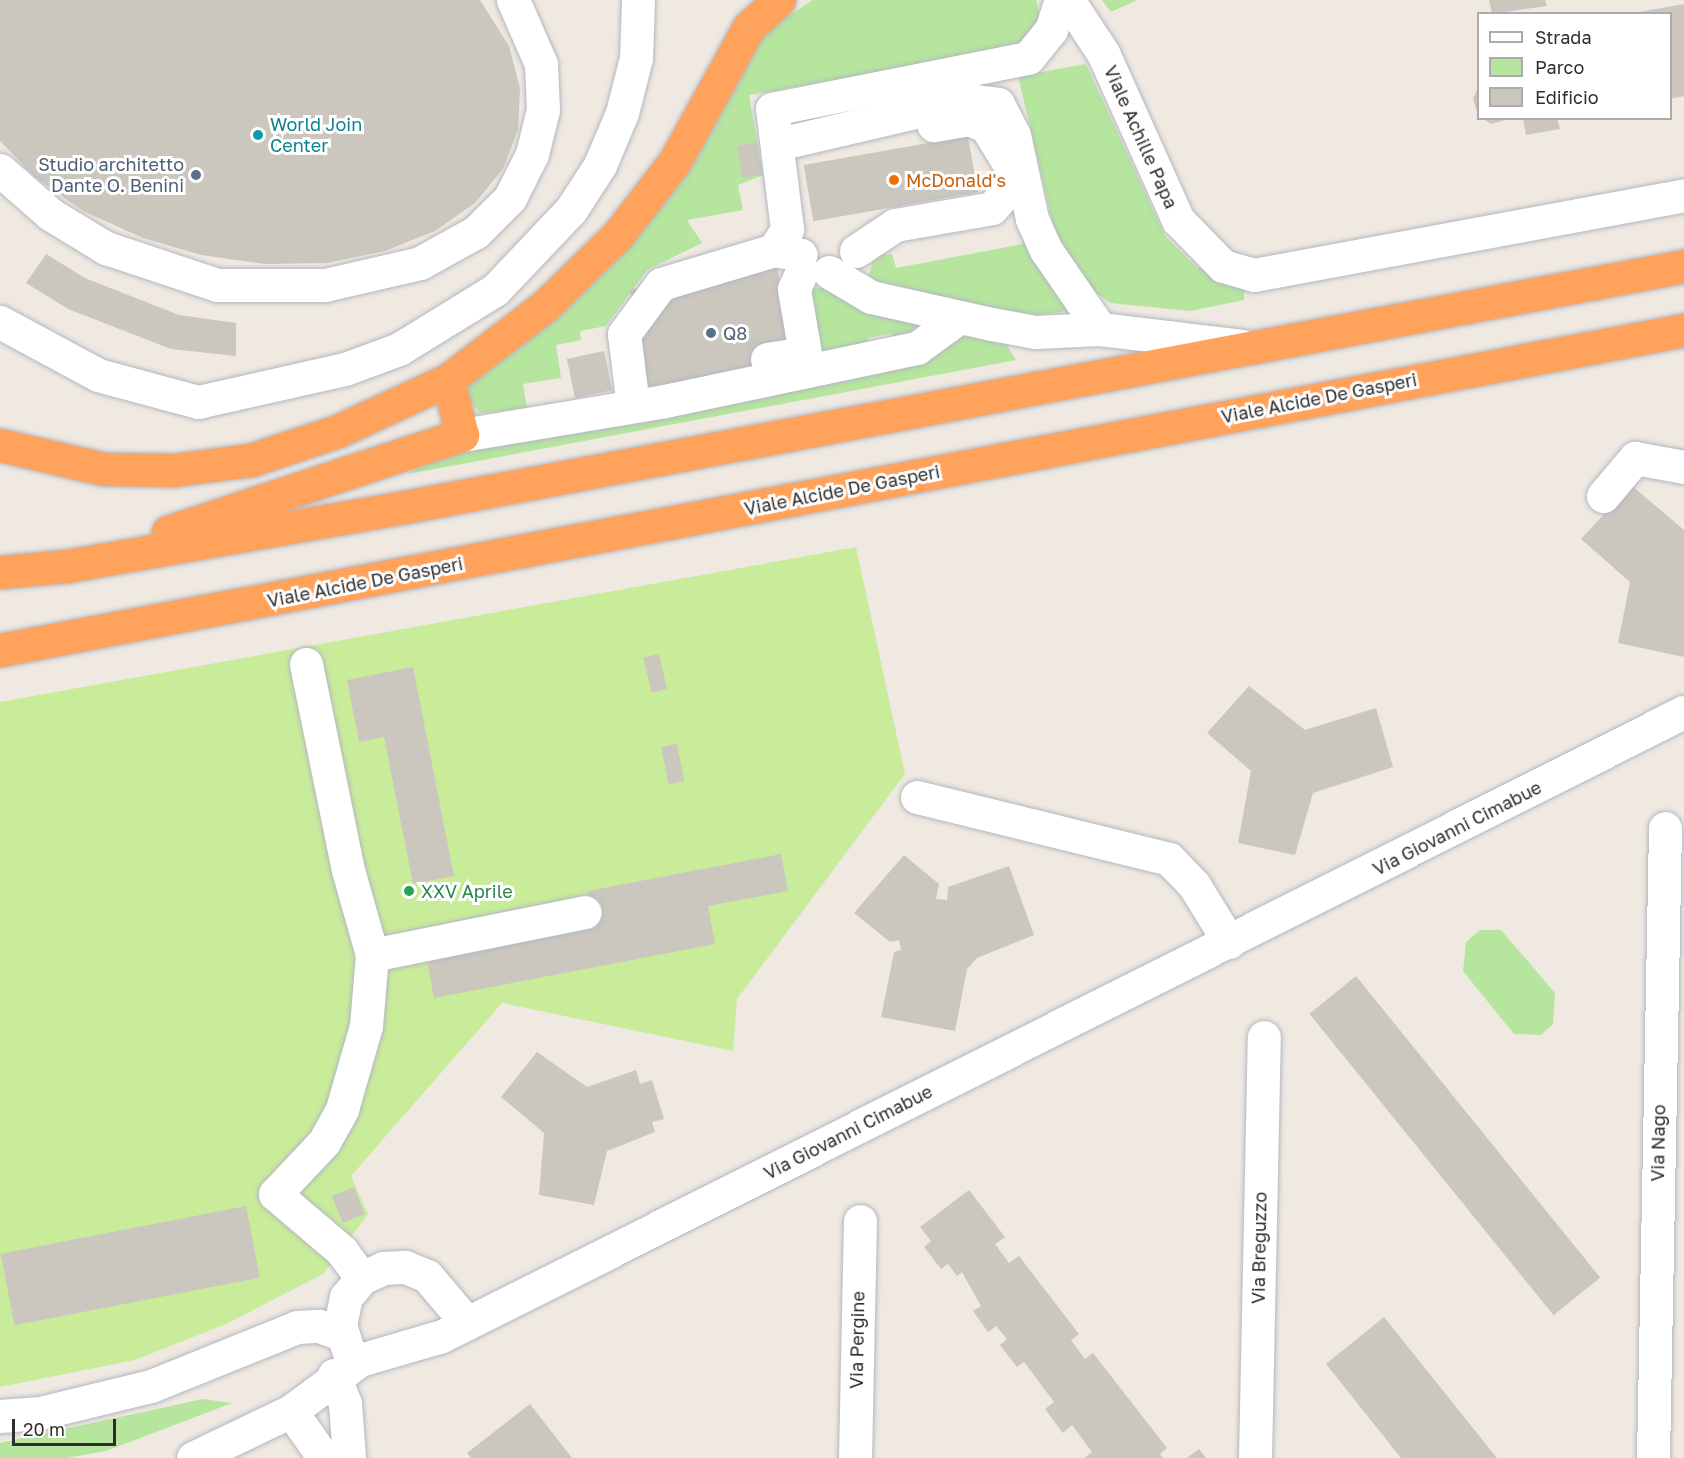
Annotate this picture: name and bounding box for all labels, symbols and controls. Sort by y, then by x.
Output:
legend [1477,12,1672,120]
text: Strada [1535,26,1592,48]
text: Parco [1535,56,1584,78]
street label: Viale Achille Papa [1100,62,1182,212]
text: Edificio [1535,86,1599,108]
place label: World Join Center [270,114,362,156]
marker: World Join Center [251,128,265,142]
place label: Studio architetto Dante O. Benini [38,154,184,196]
marker: Studio architetto Dante O. Benini [189,168,203,182]
place label: McDonald's [906,169,1006,191]
marker: McDonald's [887,173,901,187]
place label: Q8 [723,322,747,344]
marker: Q8 [704,326,718,340]
street label: Viale Alcide De Gasperi [1219,368,1419,428]
street label: Viale Alcide De Gasperi [742,460,942,520]
street label: Viale Alcide De Gasperi [265,552,465,612]
street label: Via Giovanni Cimabue [1369,776,1545,880]
place label: XXV Aprile [421,880,513,902]
marker: XXV Aprile [402,884,416,898]
street label: Via Giovanni Cimabue [760,1080,936,1184]
street label: Via Nago [1647,1104,1669,1182]
street label: Via Breguzzo [1247,1192,1271,1304]
street label: Via Pergine [845,1291,869,1389]
scale bar [15,1407,118,1445]
text: 20 m [23,1418,65,1440]

